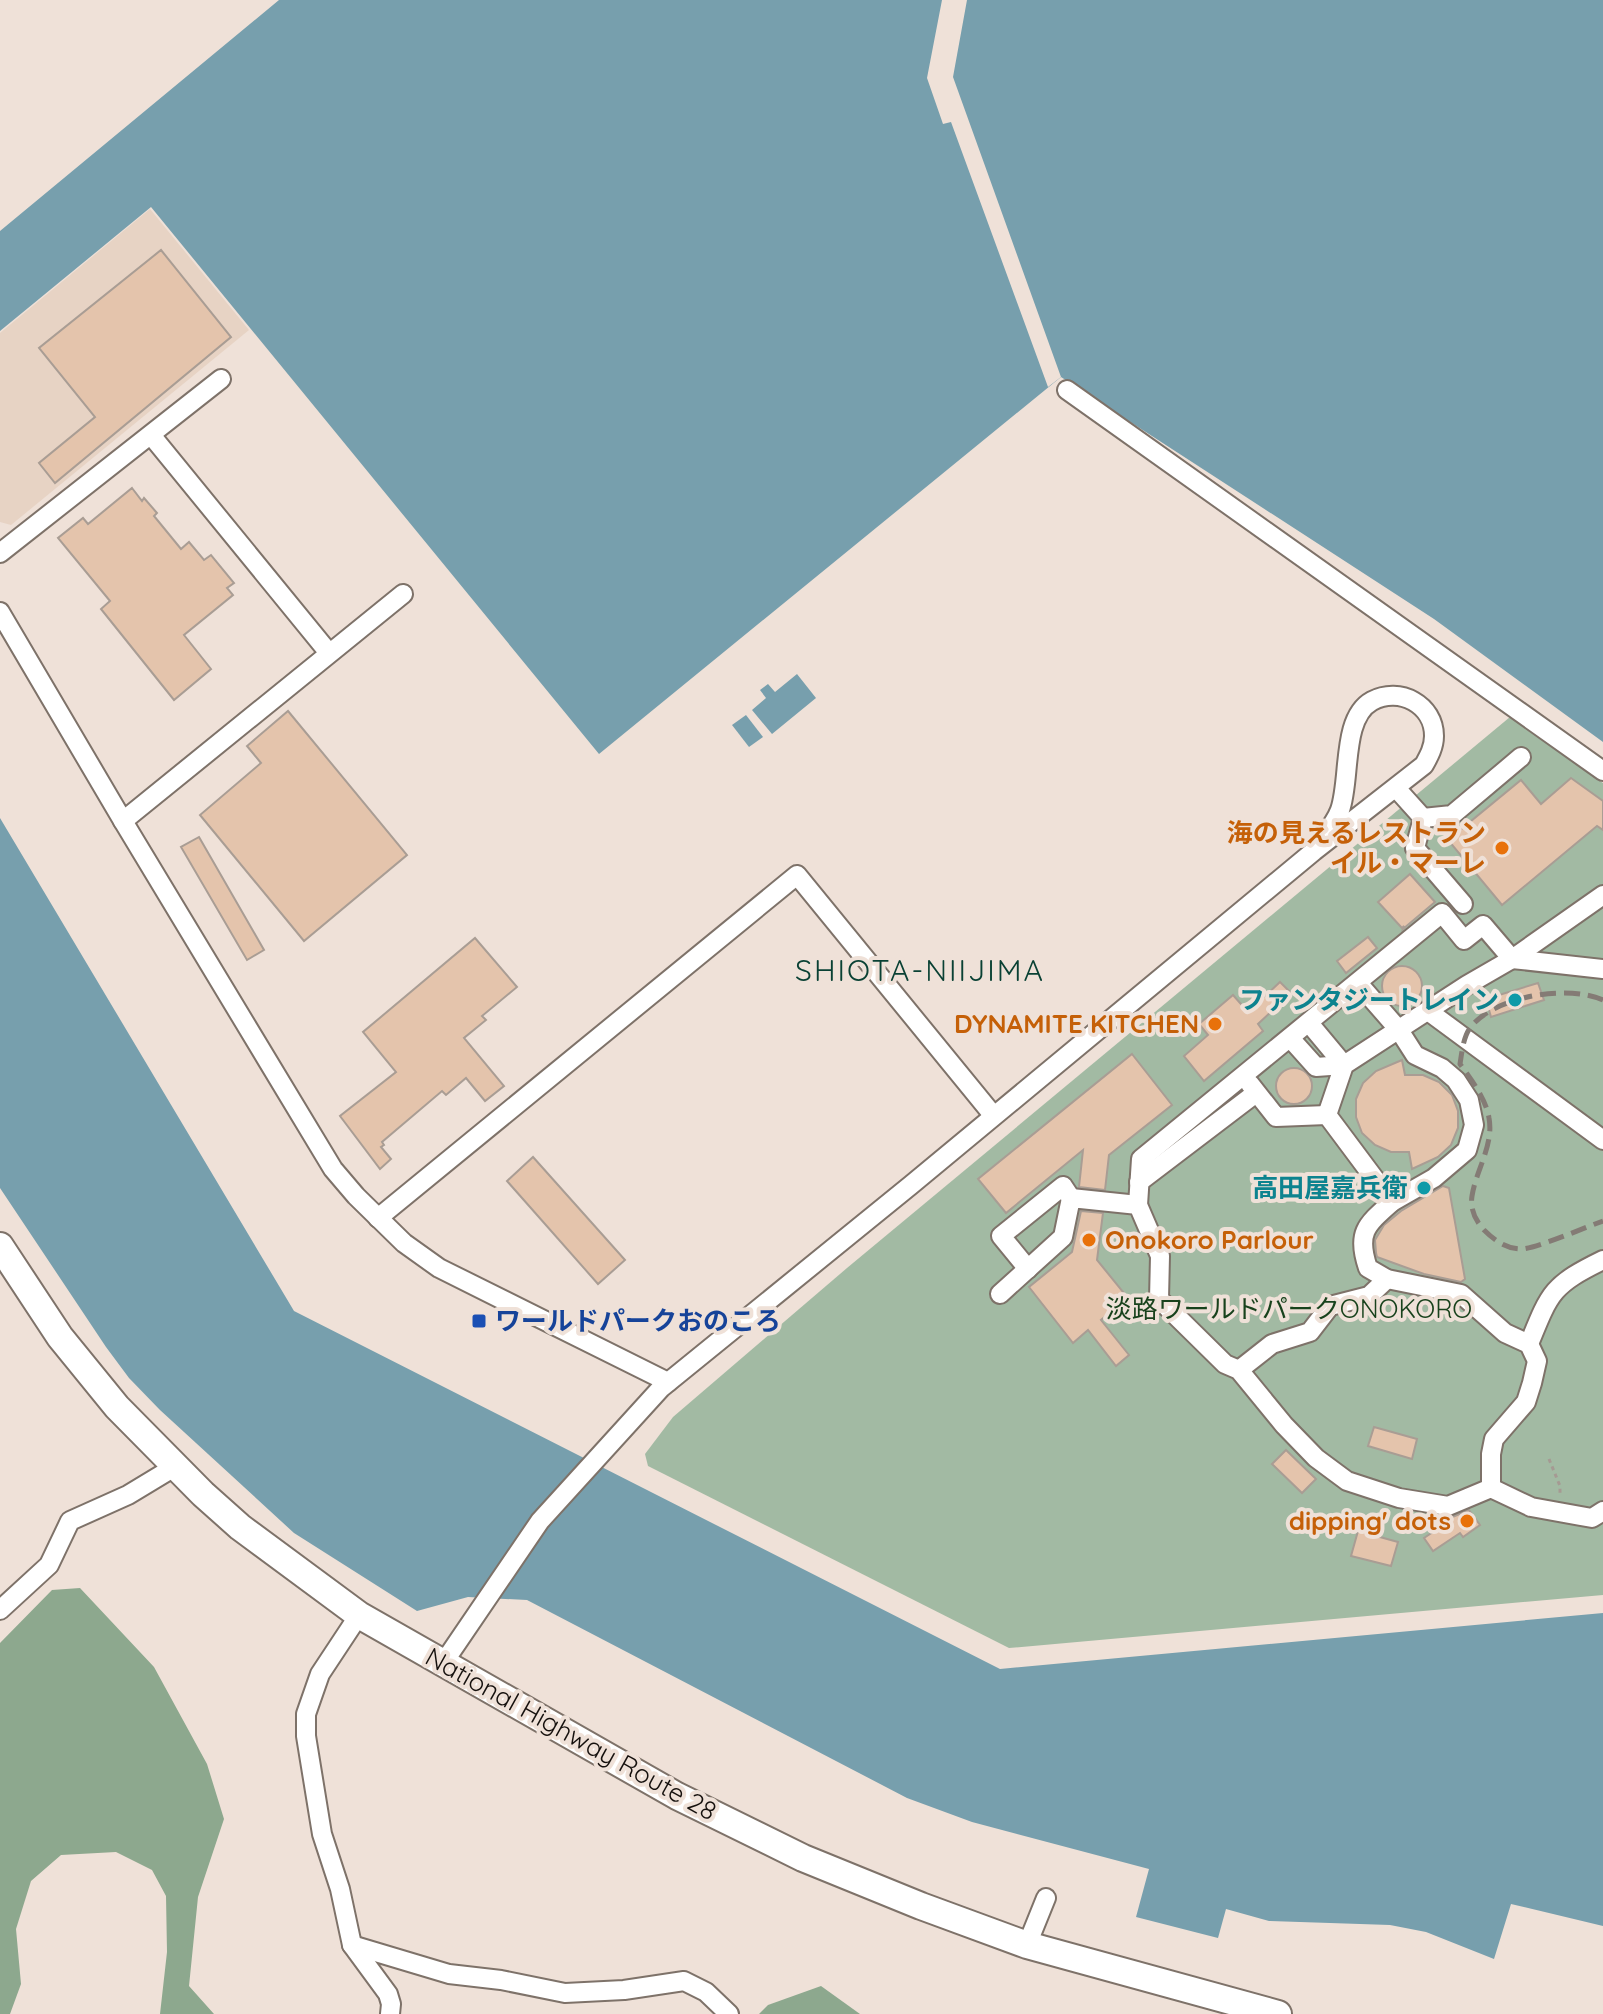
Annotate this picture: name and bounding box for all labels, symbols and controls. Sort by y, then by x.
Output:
place label: 海の見えるレストラン イル・マーレ [1227,816,1486,879]
marker: 海の見えるレストラン イル・マーレ [1493,839,1511,857]
district label: SHIOTA-NIIJIMA [795,951,1045,989]
place label: ファンタジートレイン [1239,983,1499,1016]
marker: ファンタジートレイン [1506,991,1524,1009]
place label: DYNAMITE KITCHEN [954,1007,1199,1040]
marker: DYNAMITE KITCHEN [1206,1015,1224,1033]
place label: 高田屋嘉兵衛 [1252,1171,1408,1204]
marker: 高田屋嘉兵衛 [1415,1179,1433,1197]
place label: Onokoro Parlour [1105,1223,1314,1256]
marker: Onokoro Parlour [1080,1231,1098,1249]
park label: 淡路ワールドパークONOKORO [1106,1292,1472,1325]
place label: ワールドパークおのころ [495,1304,781,1337]
marker: ワールドパークおのころ [470,1312,488,1330]
place label: dipping' dots [1289,1504,1451,1537]
marker: dipping' dots [1458,1512,1476,1530]
street label: National Highway Route 28 [420,1640,723,1827]

